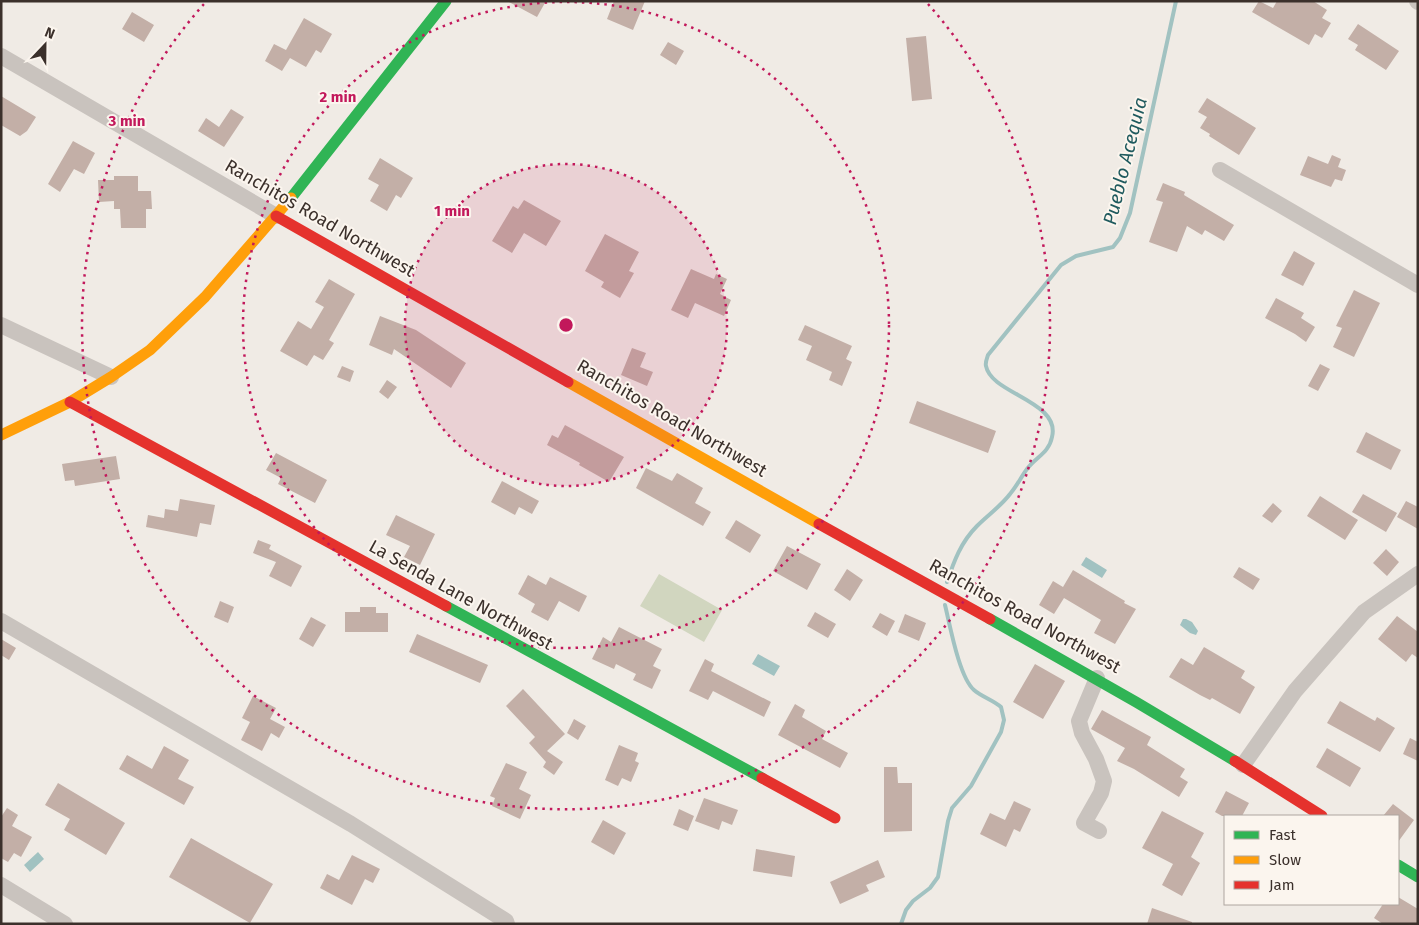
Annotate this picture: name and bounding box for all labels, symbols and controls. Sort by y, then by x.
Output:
north arrow [20,20,70,70]
text: N [42,24,57,43]
text: 2 min [320,88,356,106]
water label: Pueblo Acequia [1098,95,1152,227]
text: 3 min [108,112,145,130]
street label: Ranchitos Road Northwest [221,154,419,282]
text: 1 min [434,202,470,220]
centre of rings [557,316,575,334]
street label: Ranchitos Road Northwest [573,354,771,482]
street label: La Senda Lane Northwest [365,535,557,655]
street label: Ranchitos Road Northwest [925,554,1125,678]
legend [1224,815,1399,905]
text: Fast [1269,826,1296,844]
text: Slow [1269,851,1301,869]
text: Jam [1269,876,1295,894]

